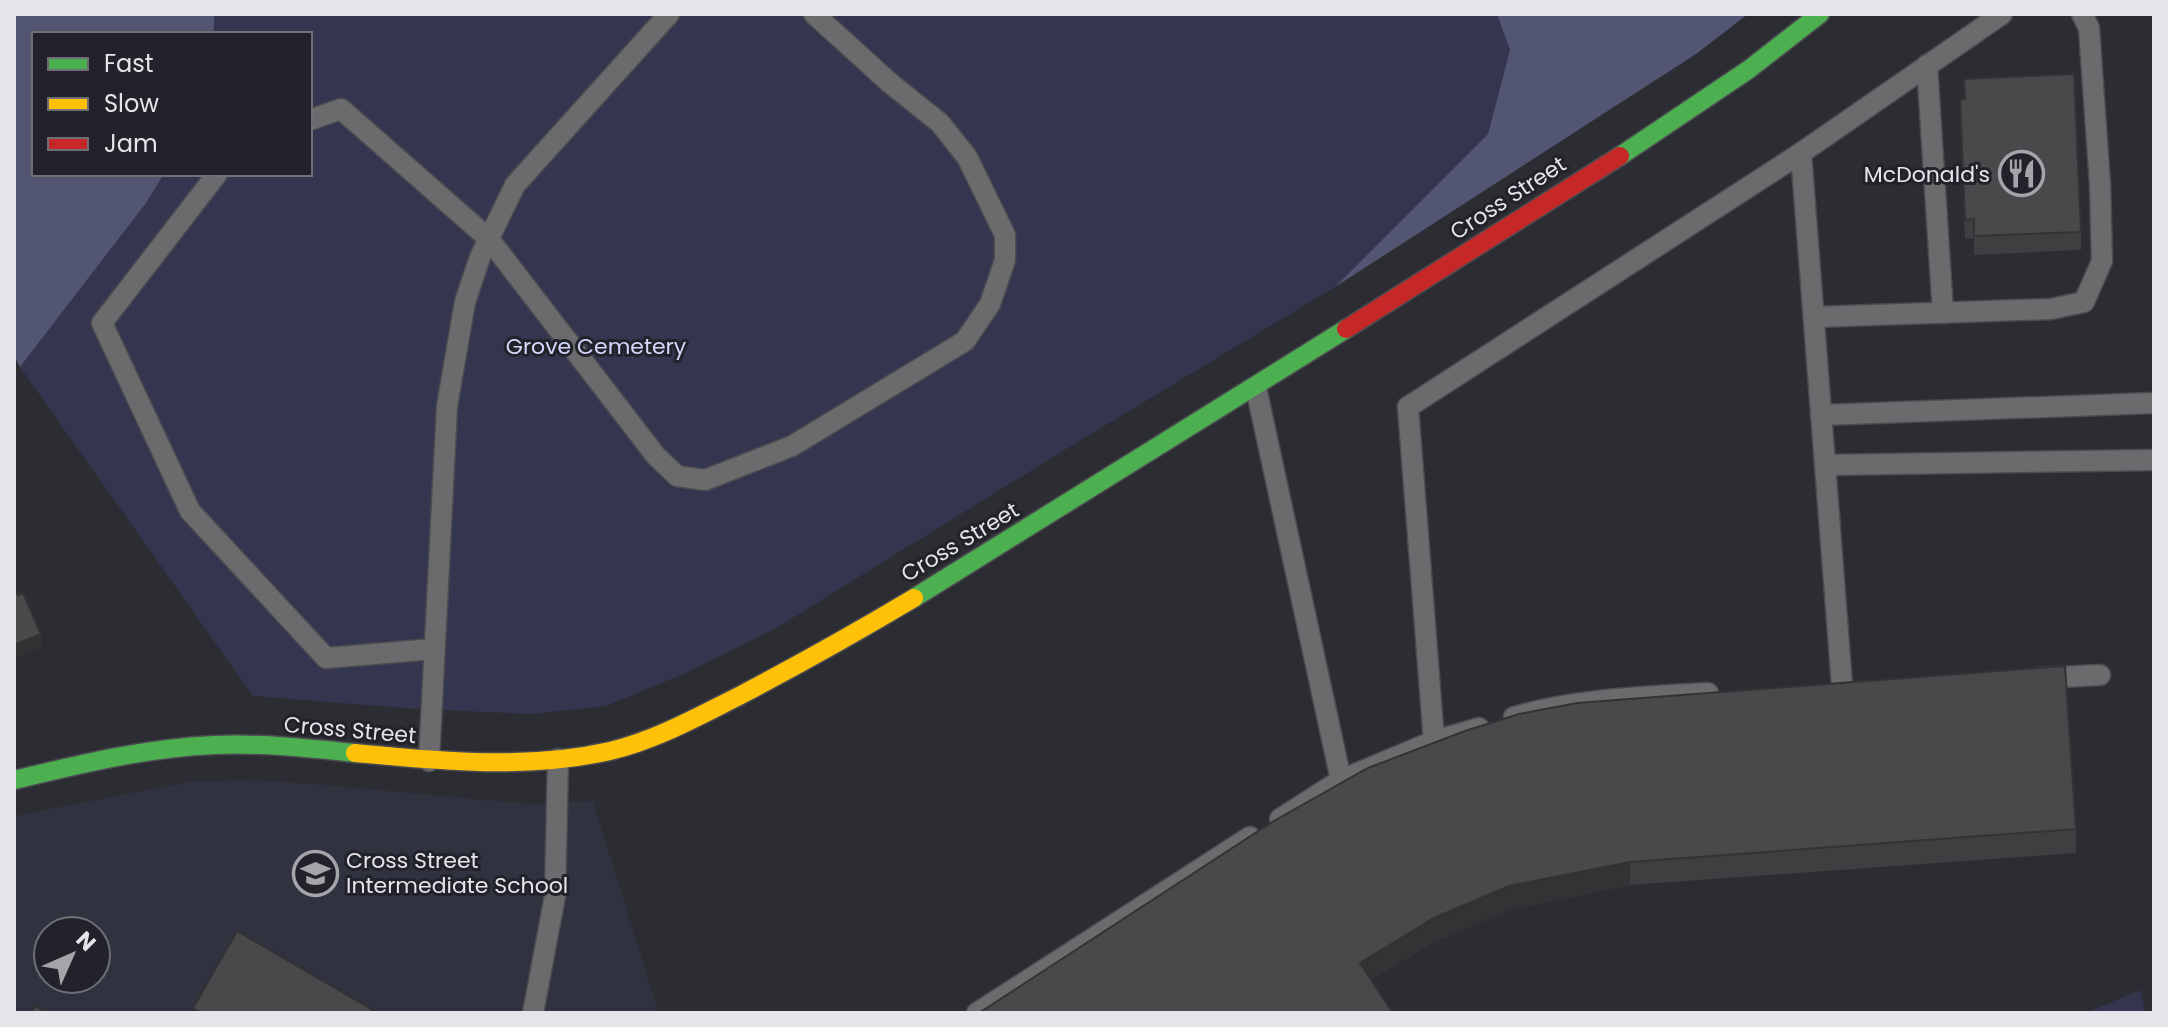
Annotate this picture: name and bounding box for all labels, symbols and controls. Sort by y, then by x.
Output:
legend [32,32,312,176]
text: Fast [104,47,154,80]
text: Slow [104,87,159,120]
text: Jam [104,127,158,160]
street label: Cross Street [1444,149,1572,247]
restaurant icon: McDonald's [1997,150,2045,198]
place label: McDonald's [1864,159,1990,190]
park label: Grove Cemetery [506,331,687,362]
street label: Cross Street [895,495,1025,589]
street label: Cross Street [283,709,417,751]
place label: Cross Street Intermediate School [346,845,568,901]
school or university icon: Cross Street Intermediate School [291,849,339,897]
north arrow [32,915,112,995]
text: N [69,924,103,958]

